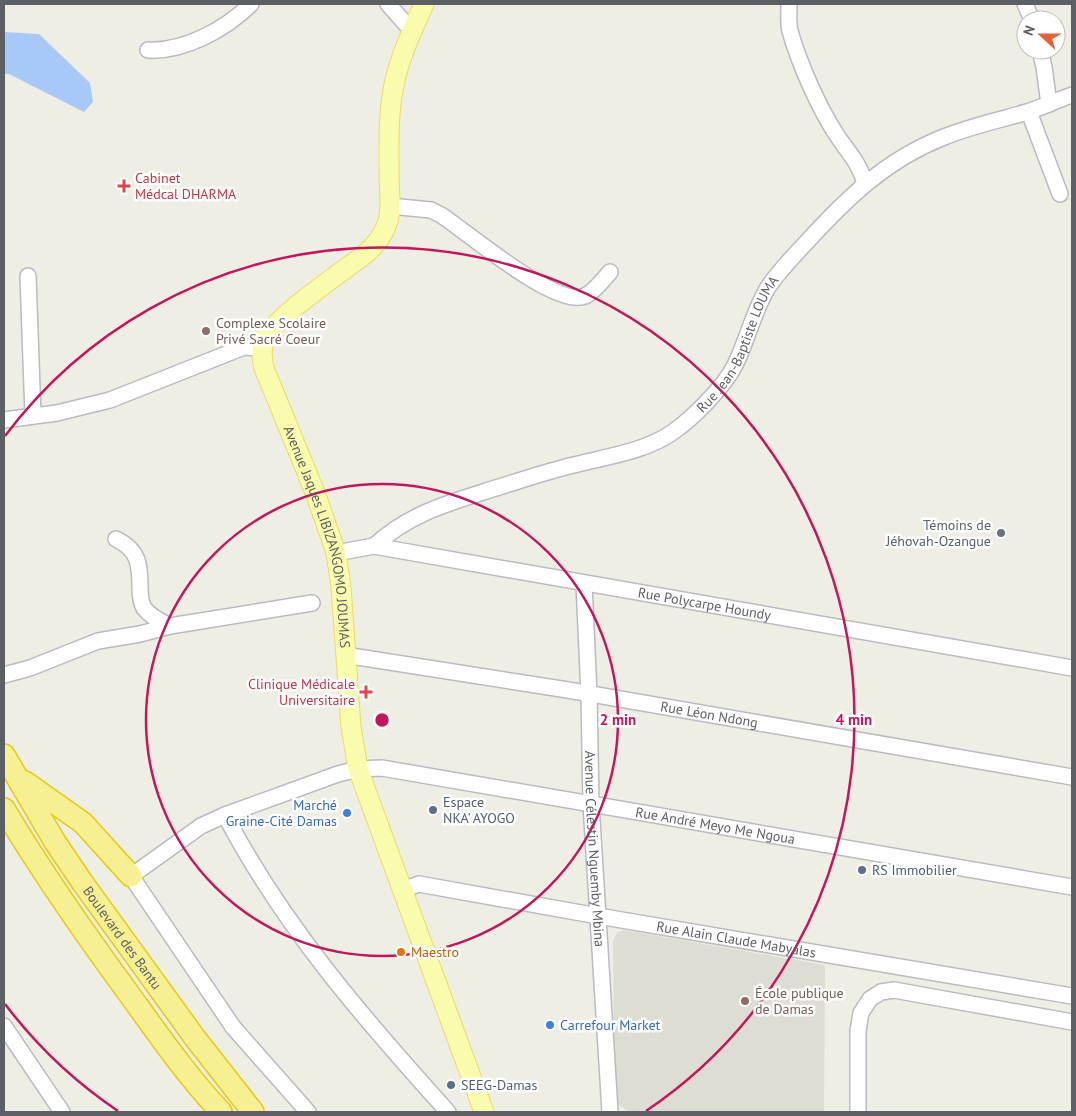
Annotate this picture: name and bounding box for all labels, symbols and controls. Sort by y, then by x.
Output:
north arrow [1016,10,1066,60]
text: N [1019,23,1039,38]
place label: Cabinet Médcal DHARMA [135,169,237,203]
marker: Cabinet Médcal DHARMA [117,179,131,193]
street label: Rue Jean-Baptiste LOUMA [693,272,783,416]
place label: Complexe Scolaire Privé Sacré Coeur [216,314,326,348]
marker: Complexe Scolaire Privé Sacré Coeur [200,325,212,337]
street label: Avenue Jaques LIBIZANGOMO JOUMAS [280,423,354,649]
place label: Témoins de Jéhovah-Ozangue [885,516,991,550]
marker: Témoins de Jéhovah-Ozangue [995,527,1007,539]
street label: Rue Polycarpe Houndy [636,583,773,624]
place label: Clinique Médicale Universitaire [248,675,355,709]
marker: Clinique Médicale Universitaire [359,685,373,699]
street label: Rue Léon Ndong [659,697,759,732]
text: 2 min [600,710,636,729]
text: 4 min [836,710,872,729]
centre of rings [373,711,391,729]
street label: Avenue Célestin Nguemby Mbina [581,750,609,947]
place label: Espace NKA' AYOGO [443,793,515,827]
place label: Marché Graine-Cité Damas [226,796,337,830]
street label: Rue André Meyo Me Ngoua [634,803,796,848]
marker: Espace NKA' AYOGO [427,804,439,816]
marker: Marché Graine-Cité Damas [341,807,353,819]
place label: RS Immobilier [872,861,957,879]
marker: RS Immobilier [856,864,868,876]
street label: Boulevard des Bantu [79,883,166,993]
street label: Rue Alain Claude Mabyalas [655,917,817,962]
place label: Maestro [411,943,459,961]
marker: Maestro [395,946,407,958]
place label: École publique de Damas [755,984,844,1018]
marker: École publique de Damas [739,995,751,1007]
place label: Carrefour Market [560,1016,661,1034]
marker: Carrefour Market [544,1019,556,1031]
place label: SEEG-Damas [461,1076,537,1094]
marker: SEEG-Damas [445,1079,457,1091]

